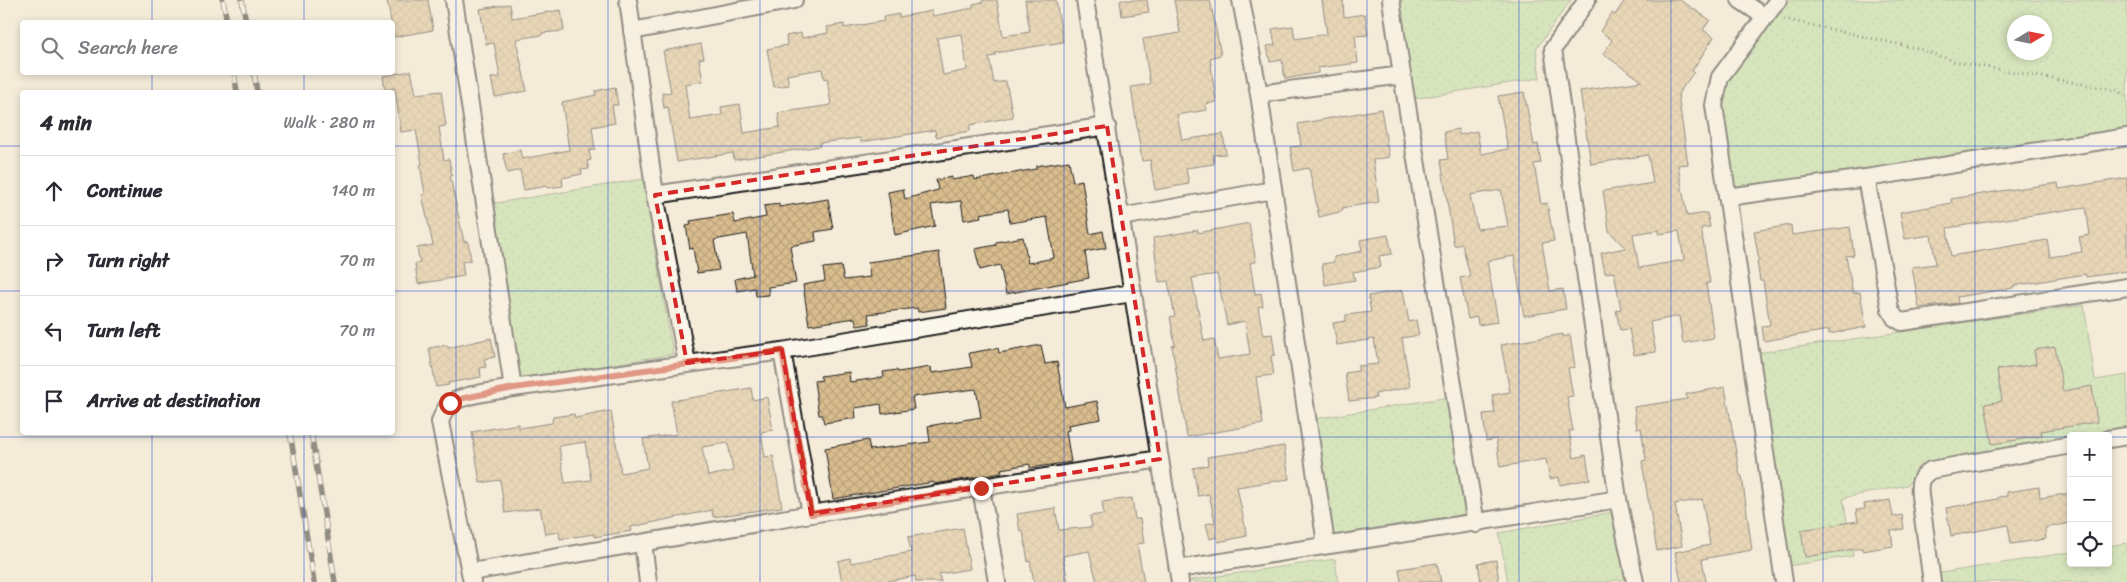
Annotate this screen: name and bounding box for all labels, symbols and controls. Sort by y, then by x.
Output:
north arrow [2007,15,2052,60]
search box [20,20,395,75]
text: Search here [78,31,178,64]
icon: search [38,34,66,62]
text: 4 min [40,104,92,142]
text: Walk · 280 m [284,108,375,137]
text: Continue [87,174,163,207]
text: 140 m [332,176,375,205]
icon: ahead [40,177,68,205]
text: Turn right [87,244,169,277]
text: 70 m [339,246,375,275]
icon: right [40,247,68,275]
text: Turn left [87,314,160,347]
text: 70 m [339,316,375,345]
icon: left [40,317,68,345]
text: Arrive at destination [87,384,260,417]
icon: arrive [40,387,68,415]
route start [439,392,462,415]
map controls [2067,432,2112,567]
button: + [2067,432,2112,477]
route end [970,477,993,500]
button: − [2067,477,2112,522]
button: locate [2067,522,2112,567]

